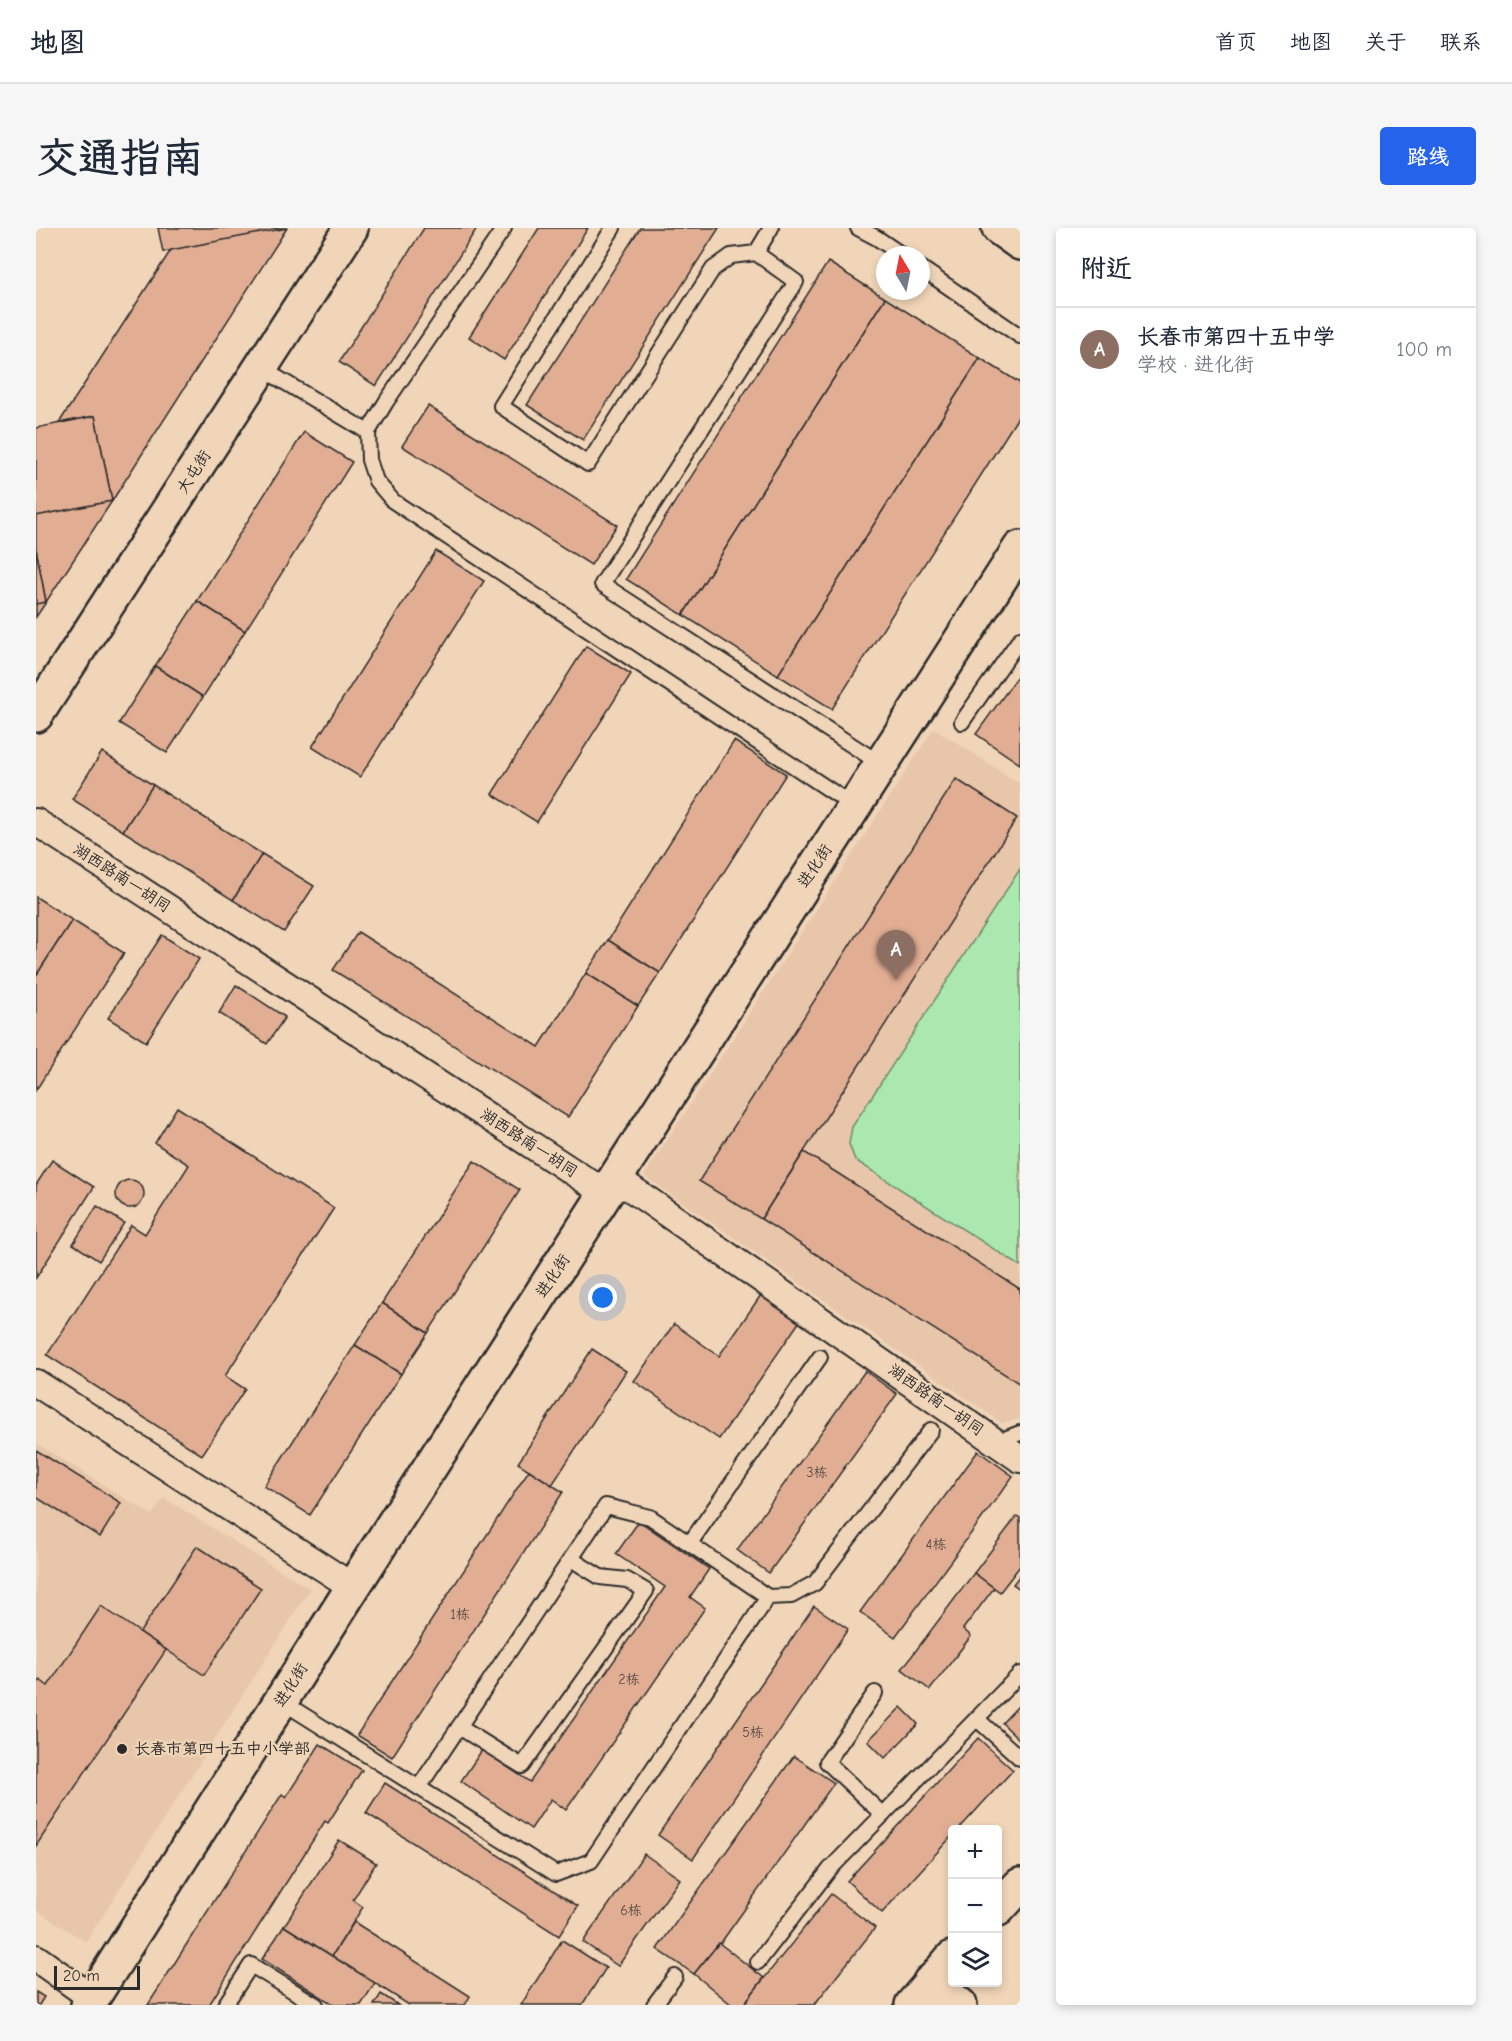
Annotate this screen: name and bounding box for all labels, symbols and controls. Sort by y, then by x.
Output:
text: 地图 [30,27,86,59]
text: 首页 [1215,30,1257,54]
text: 地图 [1290,30,1332,54]
text: 关于 [1365,30,1407,54]
text: 联系 [1440,30,1482,54]
button: 路线 [1380,127,1476,185]
text: 交通指南 [36,134,204,183]
north arrow [876,246,930,300]
text: 附近 [1080,254,1132,284]
text: 长春市第四十五中学 [1137,324,1335,350]
text: A [1094,338,1105,361]
text: 100 m [1397,338,1452,361]
text: 学校 · 进化街 [1137,353,1254,376]
street label: 大屯街 [173,447,215,497]
street label: 湖西路南一胡同 [70,840,174,916]
street label: 进化街 [794,841,836,891]
pin: A [876,930,916,980]
street label: 湖西路南一胡同 [477,1105,581,1181]
street label: 进化街 [532,1251,574,1301]
your location [588,1283,617,1312]
street label: 湖西路南一胡同 [885,1361,987,1439]
house number: 3栋 [806,1464,828,1481]
house number: 4栋 [926,1536,946,1553]
house number: 1栋 [450,1606,470,1623]
street label: 进化街 [271,1660,311,1710]
house number: 2栋 [618,1671,640,1688]
house number: 5栋 [742,1724,764,1741]
place label: 长春市第四十五中小学部 [134,1740,310,1758]
marker: 长春市第四十五中小学部 [115,1742,129,1756]
map controls [948,1825,1002,1987]
button: + [948,1825,1002,1879]
button: − [948,1879,1002,1933]
house number: 6栋 [620,1902,642,1919]
button: layers [948,1933,1002,1987]
scale bar [54,1963,140,1990]
text: 20 m [63,1967,100,1985]

